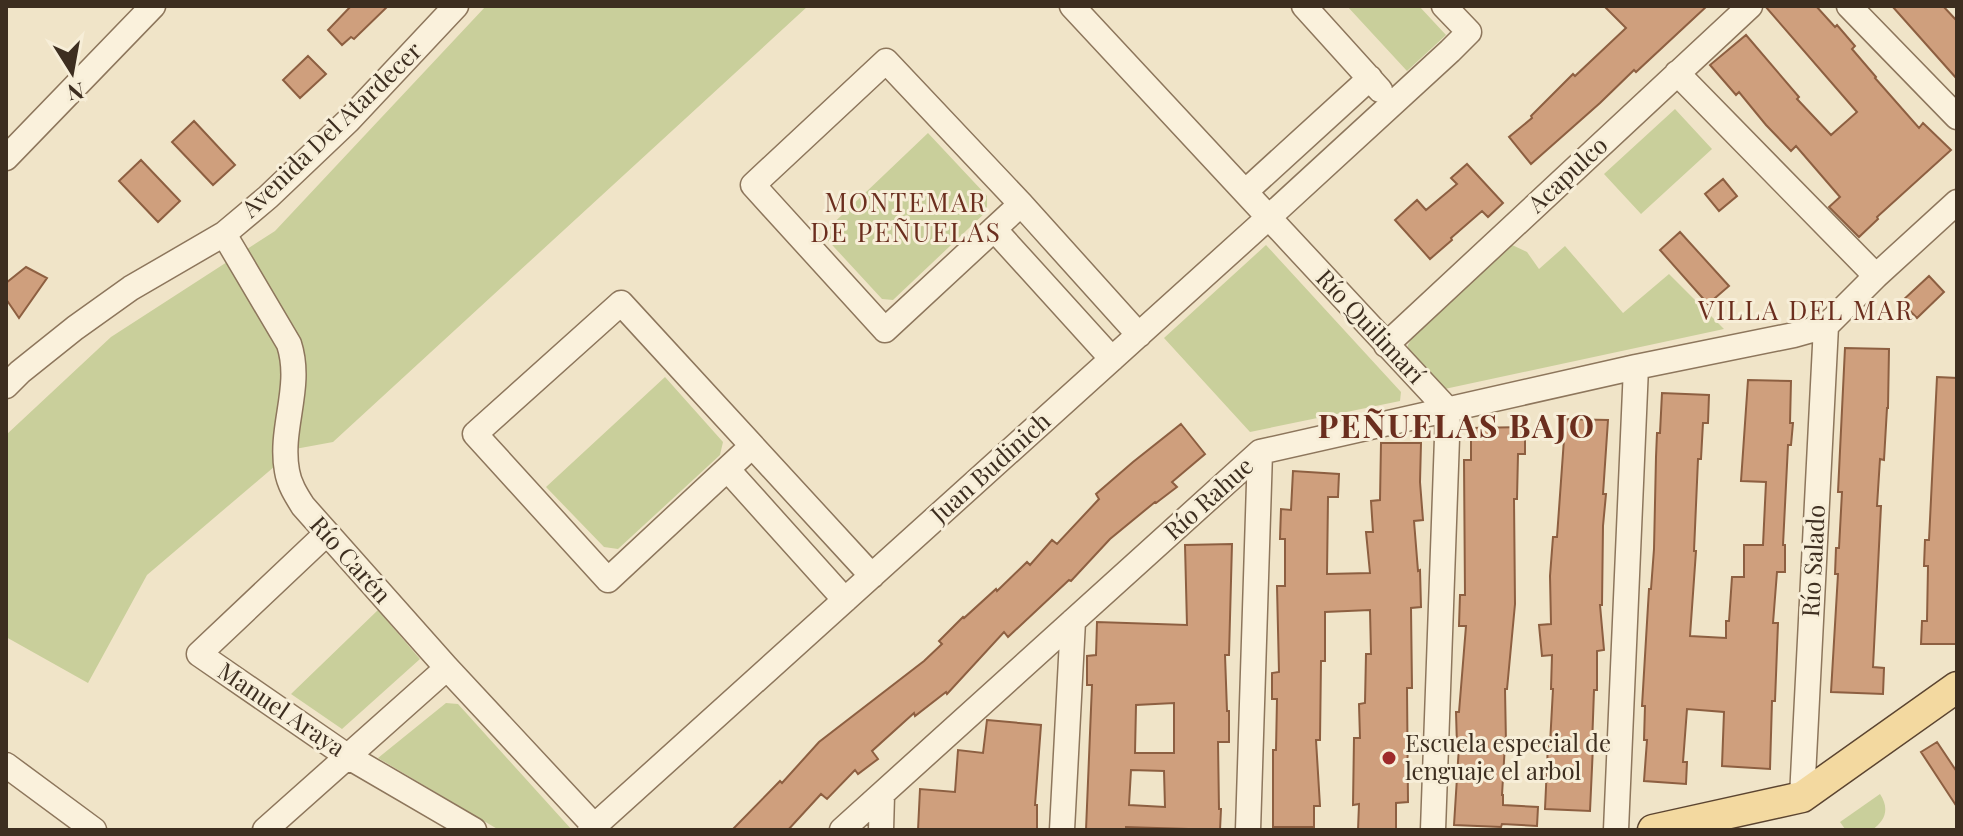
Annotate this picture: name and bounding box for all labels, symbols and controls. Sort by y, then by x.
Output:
north arrow [32,32,112,112]
street label: Avenida Del Atardecer [233,34,428,224]
text: N [65,76,87,109]
street label: Acapulco [1519,128,1613,219]
district label: MONTEMAR DE PEÑUELAS [810,184,1002,249]
street label: Río Quilimarí [1310,262,1433,390]
district label: VILLA DEL MAR [1697,292,1914,327]
district label: PEÑUELAS BAJO [1318,403,1596,446]
street label: Juan Budinich [922,404,1056,529]
street label: Río Rahue [1156,449,1259,546]
street label: Río Salado [1793,504,1831,618]
street label: Río Carén [304,508,399,609]
street label: Manuel Araya [212,654,352,763]
place label: Escuela especial de lenguaje el arbol [1405,726,1611,786]
marker: Escuela especial de lenguaje el arbol [1380,749,1398,767]

